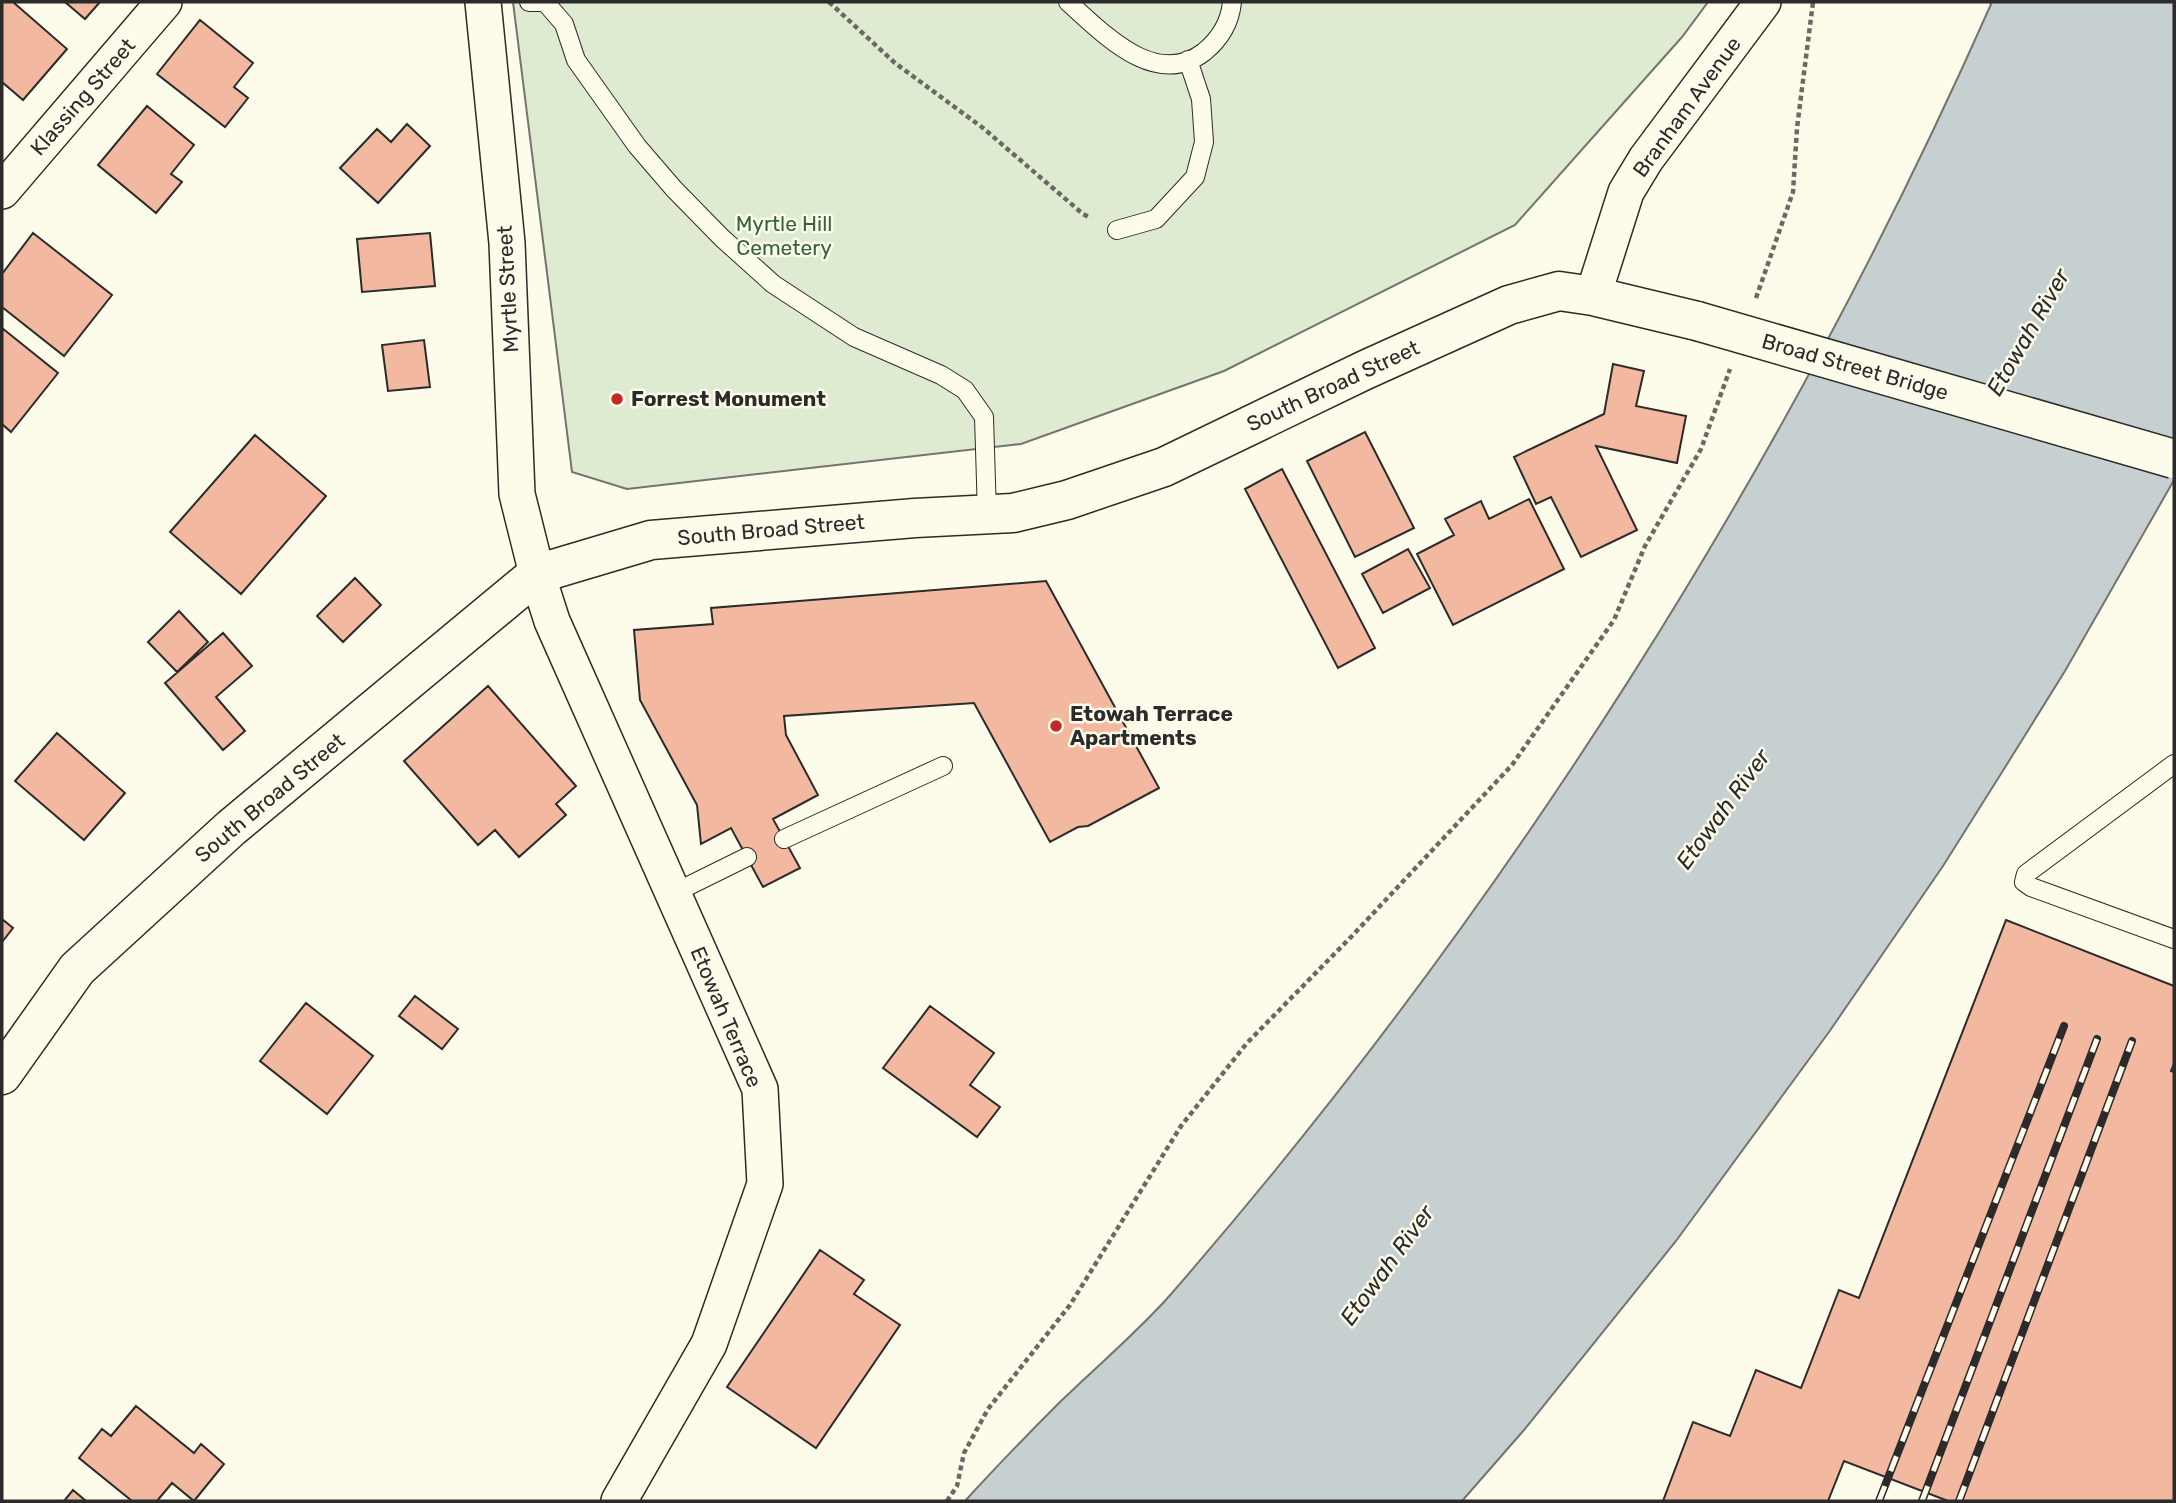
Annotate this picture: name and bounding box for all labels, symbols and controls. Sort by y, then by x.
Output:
street label: Branham Avenue [1627,32,1746,182]
street label: Klassing Street [25,33,140,160]
park label: Myrtle Hill Cemetery [736,211,832,260]
street label: Myrtle Street [492,225,523,353]
water label: Etowah River [1980,263,2076,400]
street label: Broad Street Bridge [1759,328,1951,405]
street label: South Broad Street [1242,335,1423,437]
place label: Forrest Monument [631,386,826,411]
marker: Forrest Monument [609,391,625,407]
street label: South Broad Street [676,509,866,550]
place label: Etowah Terrace Apartments [1070,701,1233,750]
marker: Etowah Terrace Apartments [1048,718,1064,734]
street label: South Broad Street [190,728,350,868]
water label: Etowah River [1670,742,1777,875]
street label: Etowah Terrace [686,943,767,1091]
water label: Etowah River [1334,1198,1441,1331]

